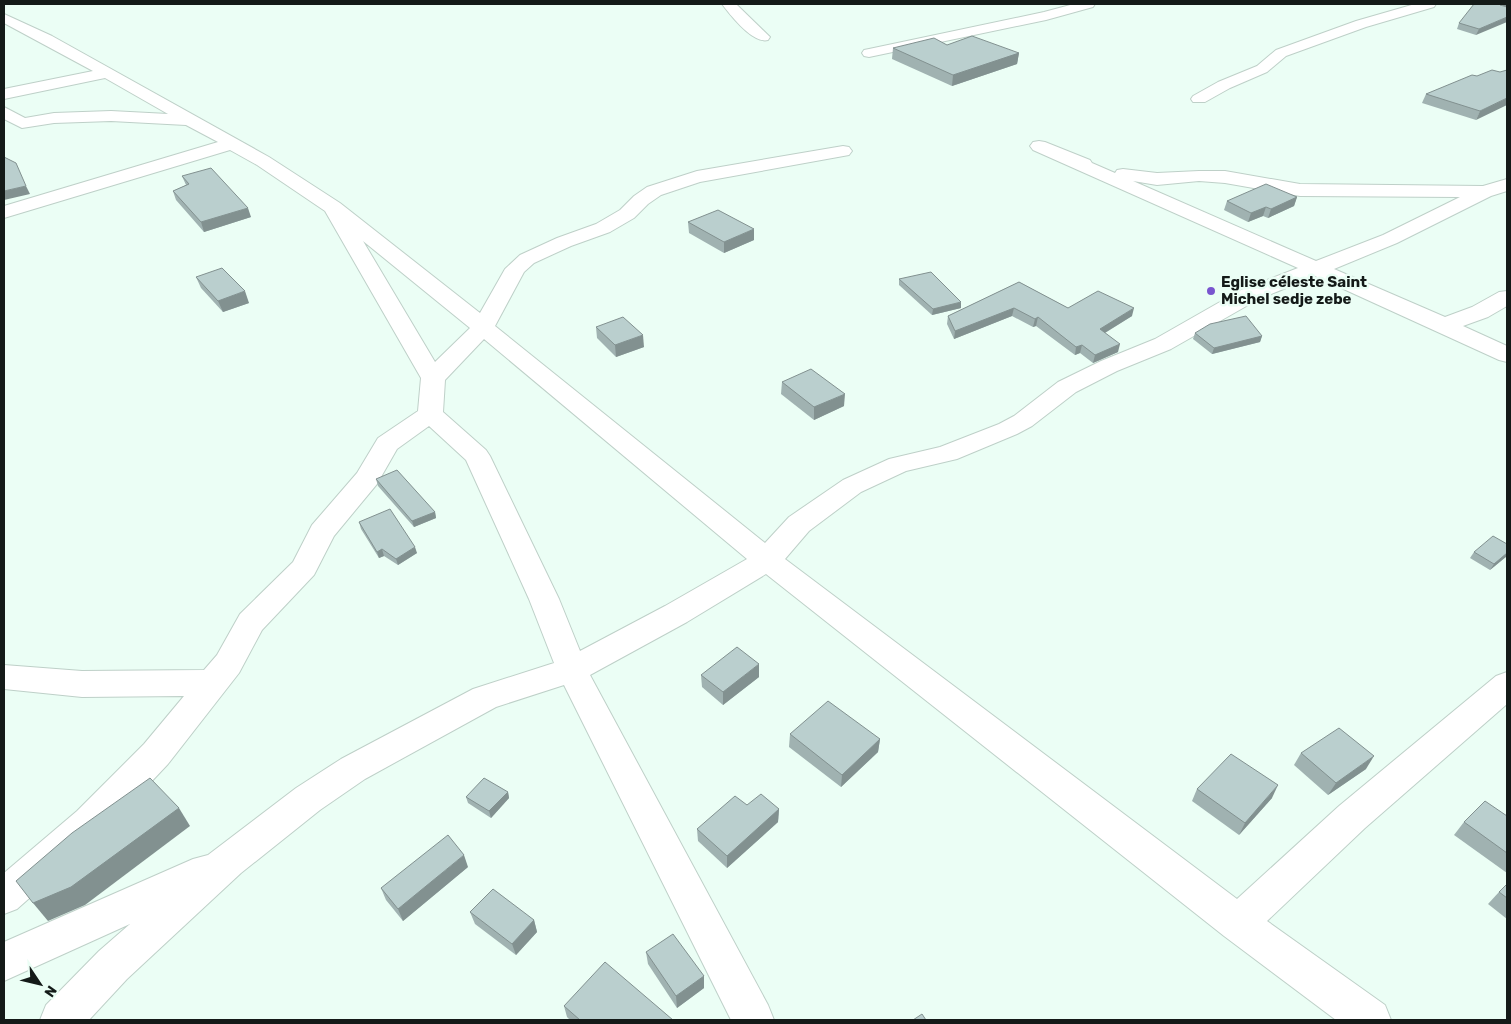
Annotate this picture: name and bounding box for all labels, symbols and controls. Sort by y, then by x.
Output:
place label: Eglise céleste Saint Michel sedje zebe [1221,273,1367,308]
marker: Eglise céleste Saint Michel sedje zebe [1205,285,1217,297]
north arrow [15,959,65,1009]
text: N [40,982,60,1000]

